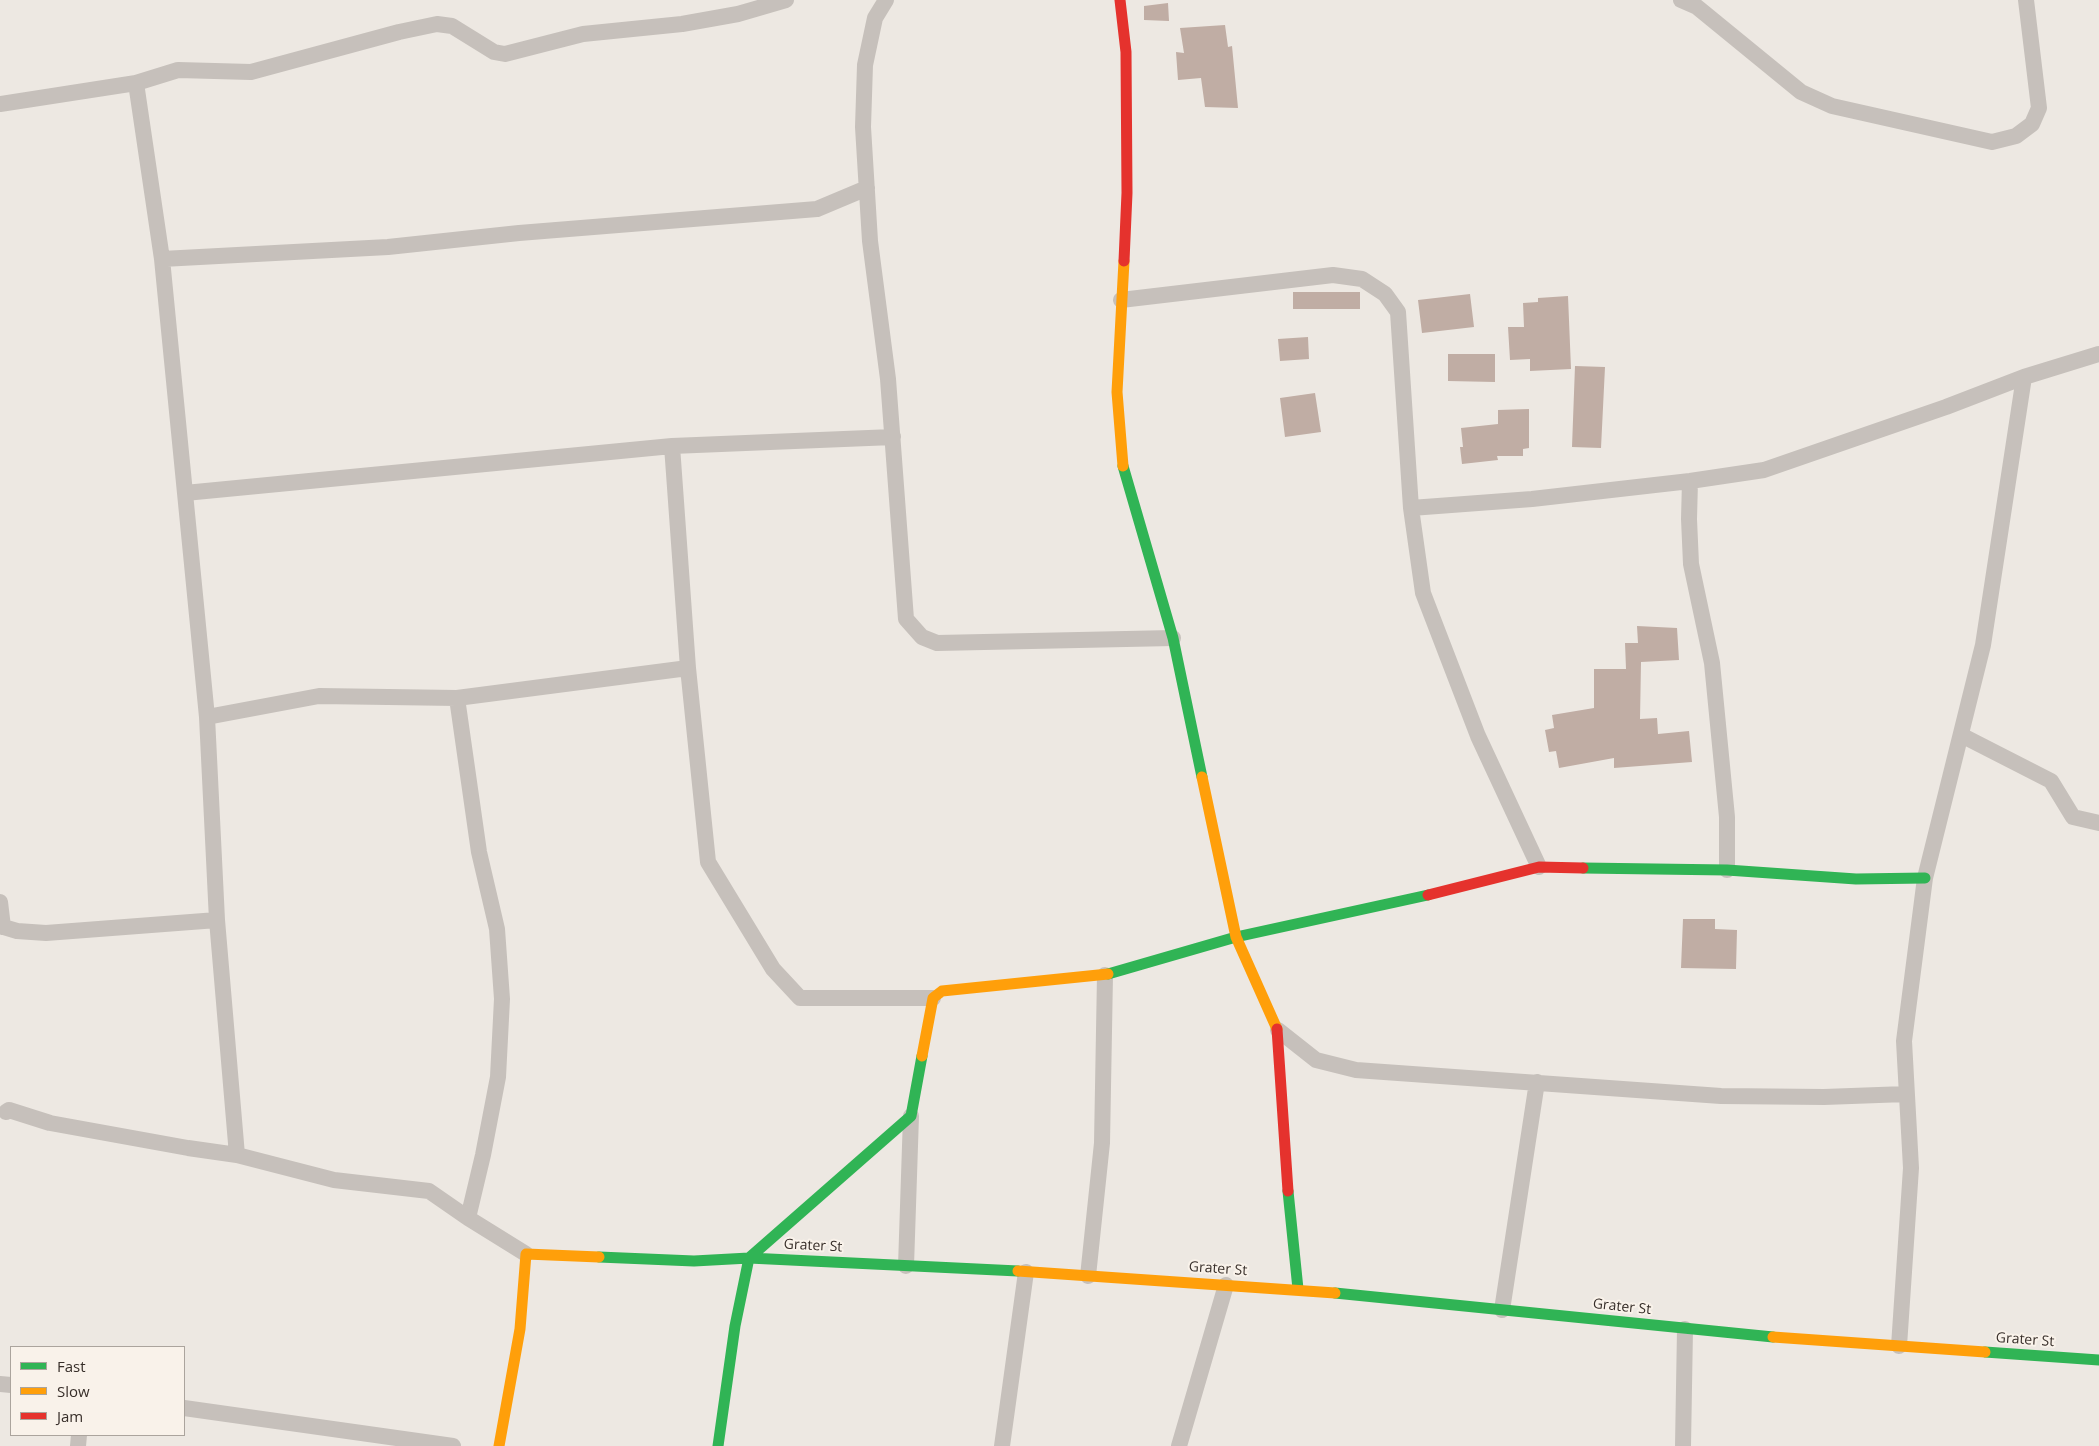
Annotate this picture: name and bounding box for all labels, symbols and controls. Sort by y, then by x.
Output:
street label: Grater St [783,1236,843,1256]
street label: Grater St [1188,1259,1248,1279]
street label: Grater St [1592,1296,1652,1318]
street label: Grater St [1995,1330,2055,1350]
legend [10,1346,185,1436]
text: Fast [57,1356,86,1376]
text: Slow [57,1381,90,1401]
text: Jam [57,1406,83,1426]

